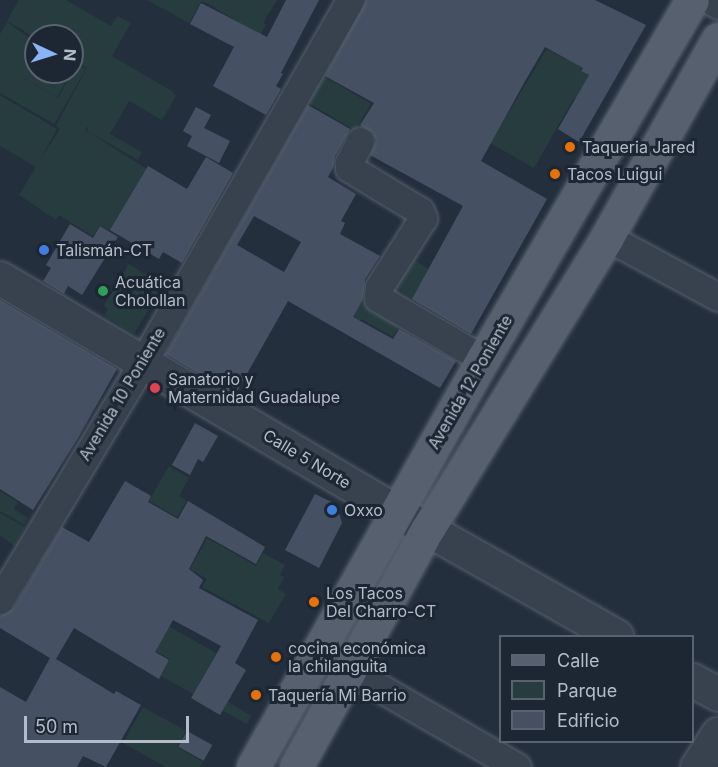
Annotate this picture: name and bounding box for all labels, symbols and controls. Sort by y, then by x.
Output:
north arrow [24,24,84,84]
text: N [60,48,80,62]
place label: Taqueria Jared [582,137,695,157]
marker: Taqueria Jared [563,140,577,154]
place label: Tacos Luigui [567,164,662,184]
marker: Tacos Luigui [548,167,562,181]
place label: Talismán-CT [56,240,152,260]
marker: Talismán-CT [37,243,51,257]
place label: Acuática Cholollan [115,272,185,310]
marker: Acuática Cholollan [96,284,110,298]
street label: Avenida 12 Poniente [424,312,516,452]
street label: Avenida 10 Poniente [75,324,169,464]
place label: Sanatorio y Maternidad Guadalupe [168,369,340,407]
marker: Sanatorio y Maternidad Guadalupe [146,379,164,397]
street label: Calle 5 Norte [260,425,354,493]
place label: Oxxo [344,500,383,520]
marker: Oxxo [325,503,339,517]
place label: Los Tacos Del Charro-CT [326,583,436,621]
marker: Los Tacos Del Charro-CT [307,595,321,609]
legend [499,635,694,743]
place label: cocina económica la chilanguita [288,638,426,676]
marker: cocina económica la chilanguita [269,650,283,664]
text: Calle [557,650,599,671]
text: Parque [557,680,617,701]
place label: Taquería Mi Barrio [268,685,407,705]
marker: Taquería Mi Barrio [249,688,263,702]
scale bar [27,704,192,742]
text: Edificio [557,710,620,731]
text: 50 m [35,716,78,737]

